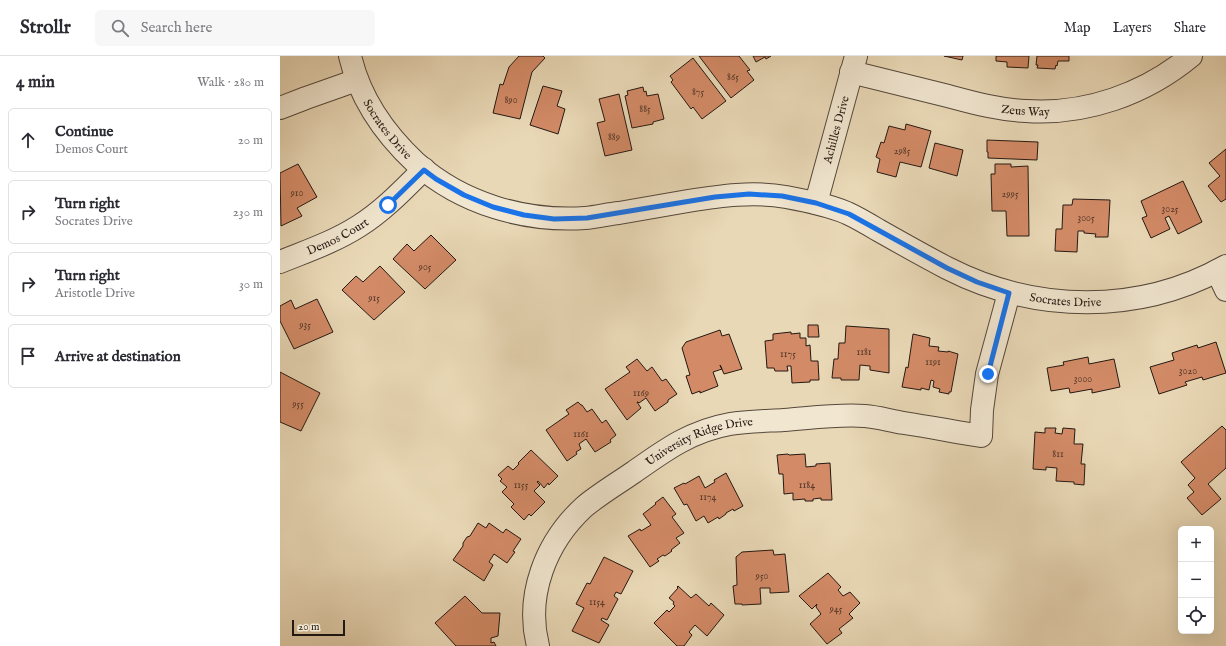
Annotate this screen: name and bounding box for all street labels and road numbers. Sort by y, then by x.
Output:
street label: Achilles Drive [820,94,853,166]
street label: Socrates Drive [359,97,415,163]
street label: Zeus Way [1000,102,1050,120]
street label: Demos Court [305,215,372,259]
street label: Socrates Drive [1028,290,1102,310]
street label: University Ridge Drive [643,414,754,470]

